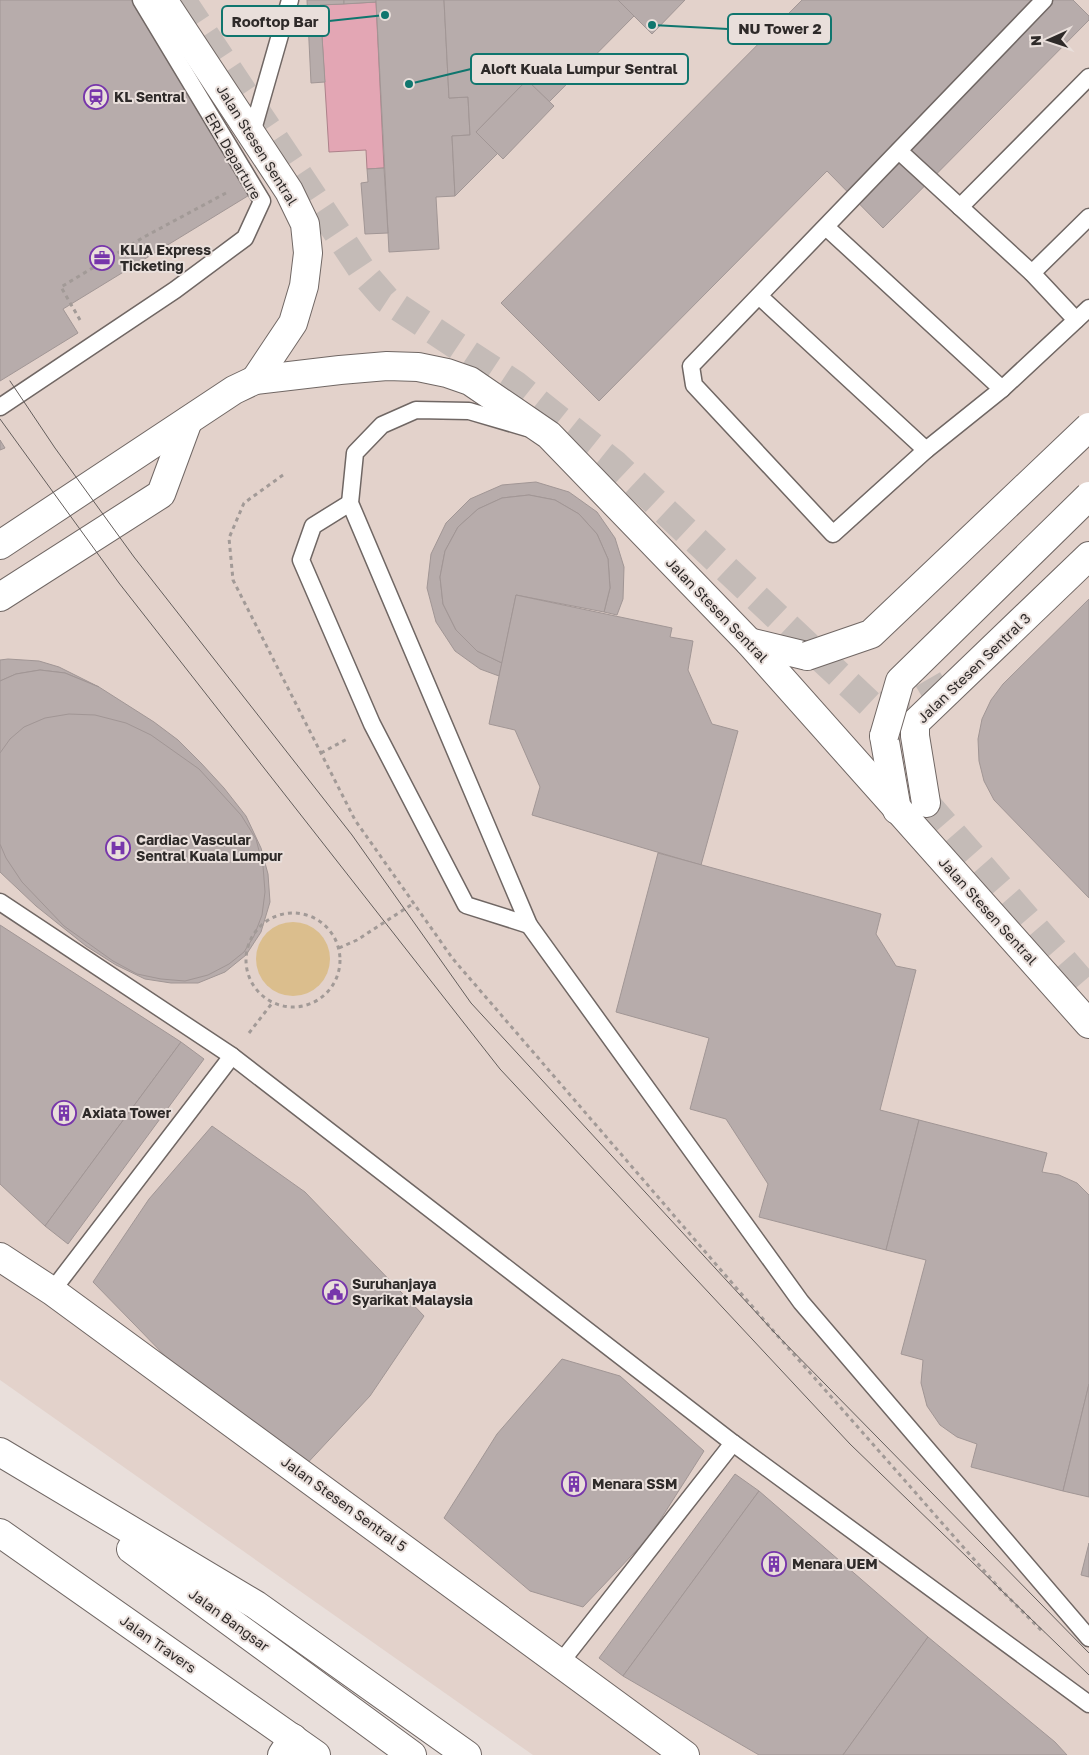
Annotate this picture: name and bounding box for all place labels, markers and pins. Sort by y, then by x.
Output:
callout: Rooftop Bar [222,6,329,36]
callout: NU Tower 2 [728,14,831,44]
callout: Aloft Kuala Lumpur Sentral [471,54,688,84]
station icon: KL Sentral [83,84,109,110]
place label: KL Sentral [114,88,186,105]
place label: KLIA Express Ticketing [120,241,211,274]
office icon: KLIA Express Ticketing [89,245,115,271]
place label: Cardiac Vascular Sentral Kuala Lumpur [136,831,283,864]
hospital icon: Cardiac Vascular Sentral Kuala Lumpur [105,835,131,861]
building icon: Axiata Tower [51,1100,77,1126]
place label: Axiata Tower [82,1104,172,1121]
place label: Suruhanjaya Syarikat Malaysia [352,1275,473,1308]
public building icon: Suruhanjaya Syarikat Malaysia [322,1279,348,1305]
building icon: Menara SSM [561,1471,587,1497]
place label: Menara SSM [592,1475,677,1492]
building icon: Menara UEM [761,1551,787,1577]
place label: Menara UEM [792,1555,878,1572]

